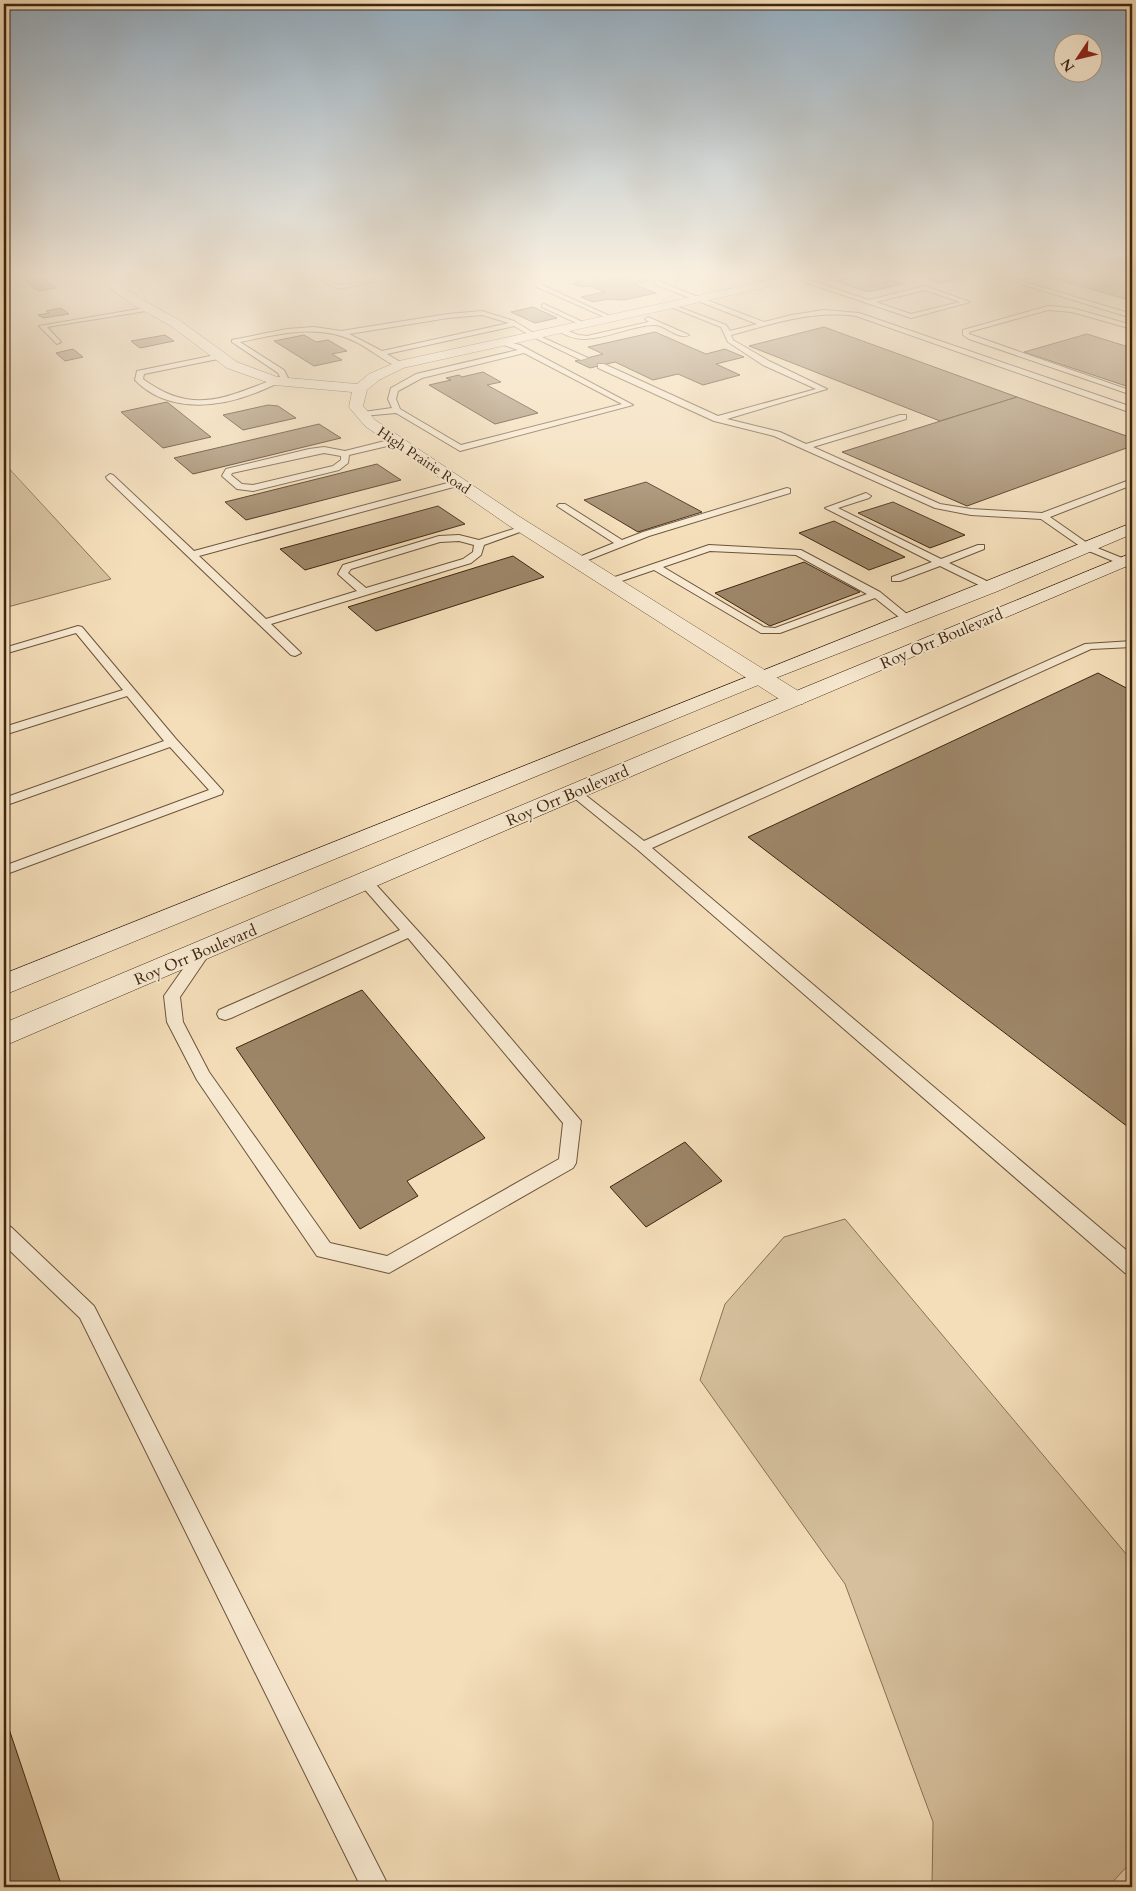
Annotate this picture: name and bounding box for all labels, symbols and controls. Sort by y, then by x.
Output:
north arrow [1054,32,1104,82]
text: N [1056,55,1079,76]
street label: High Prairie Road [374,422,474,499]
street label: Roy Orr Boulevard [877,603,1007,675]
street label: Roy Orr Boulevard [503,760,633,832]
street label: Roy Orr Boulevard [131,919,261,991]

